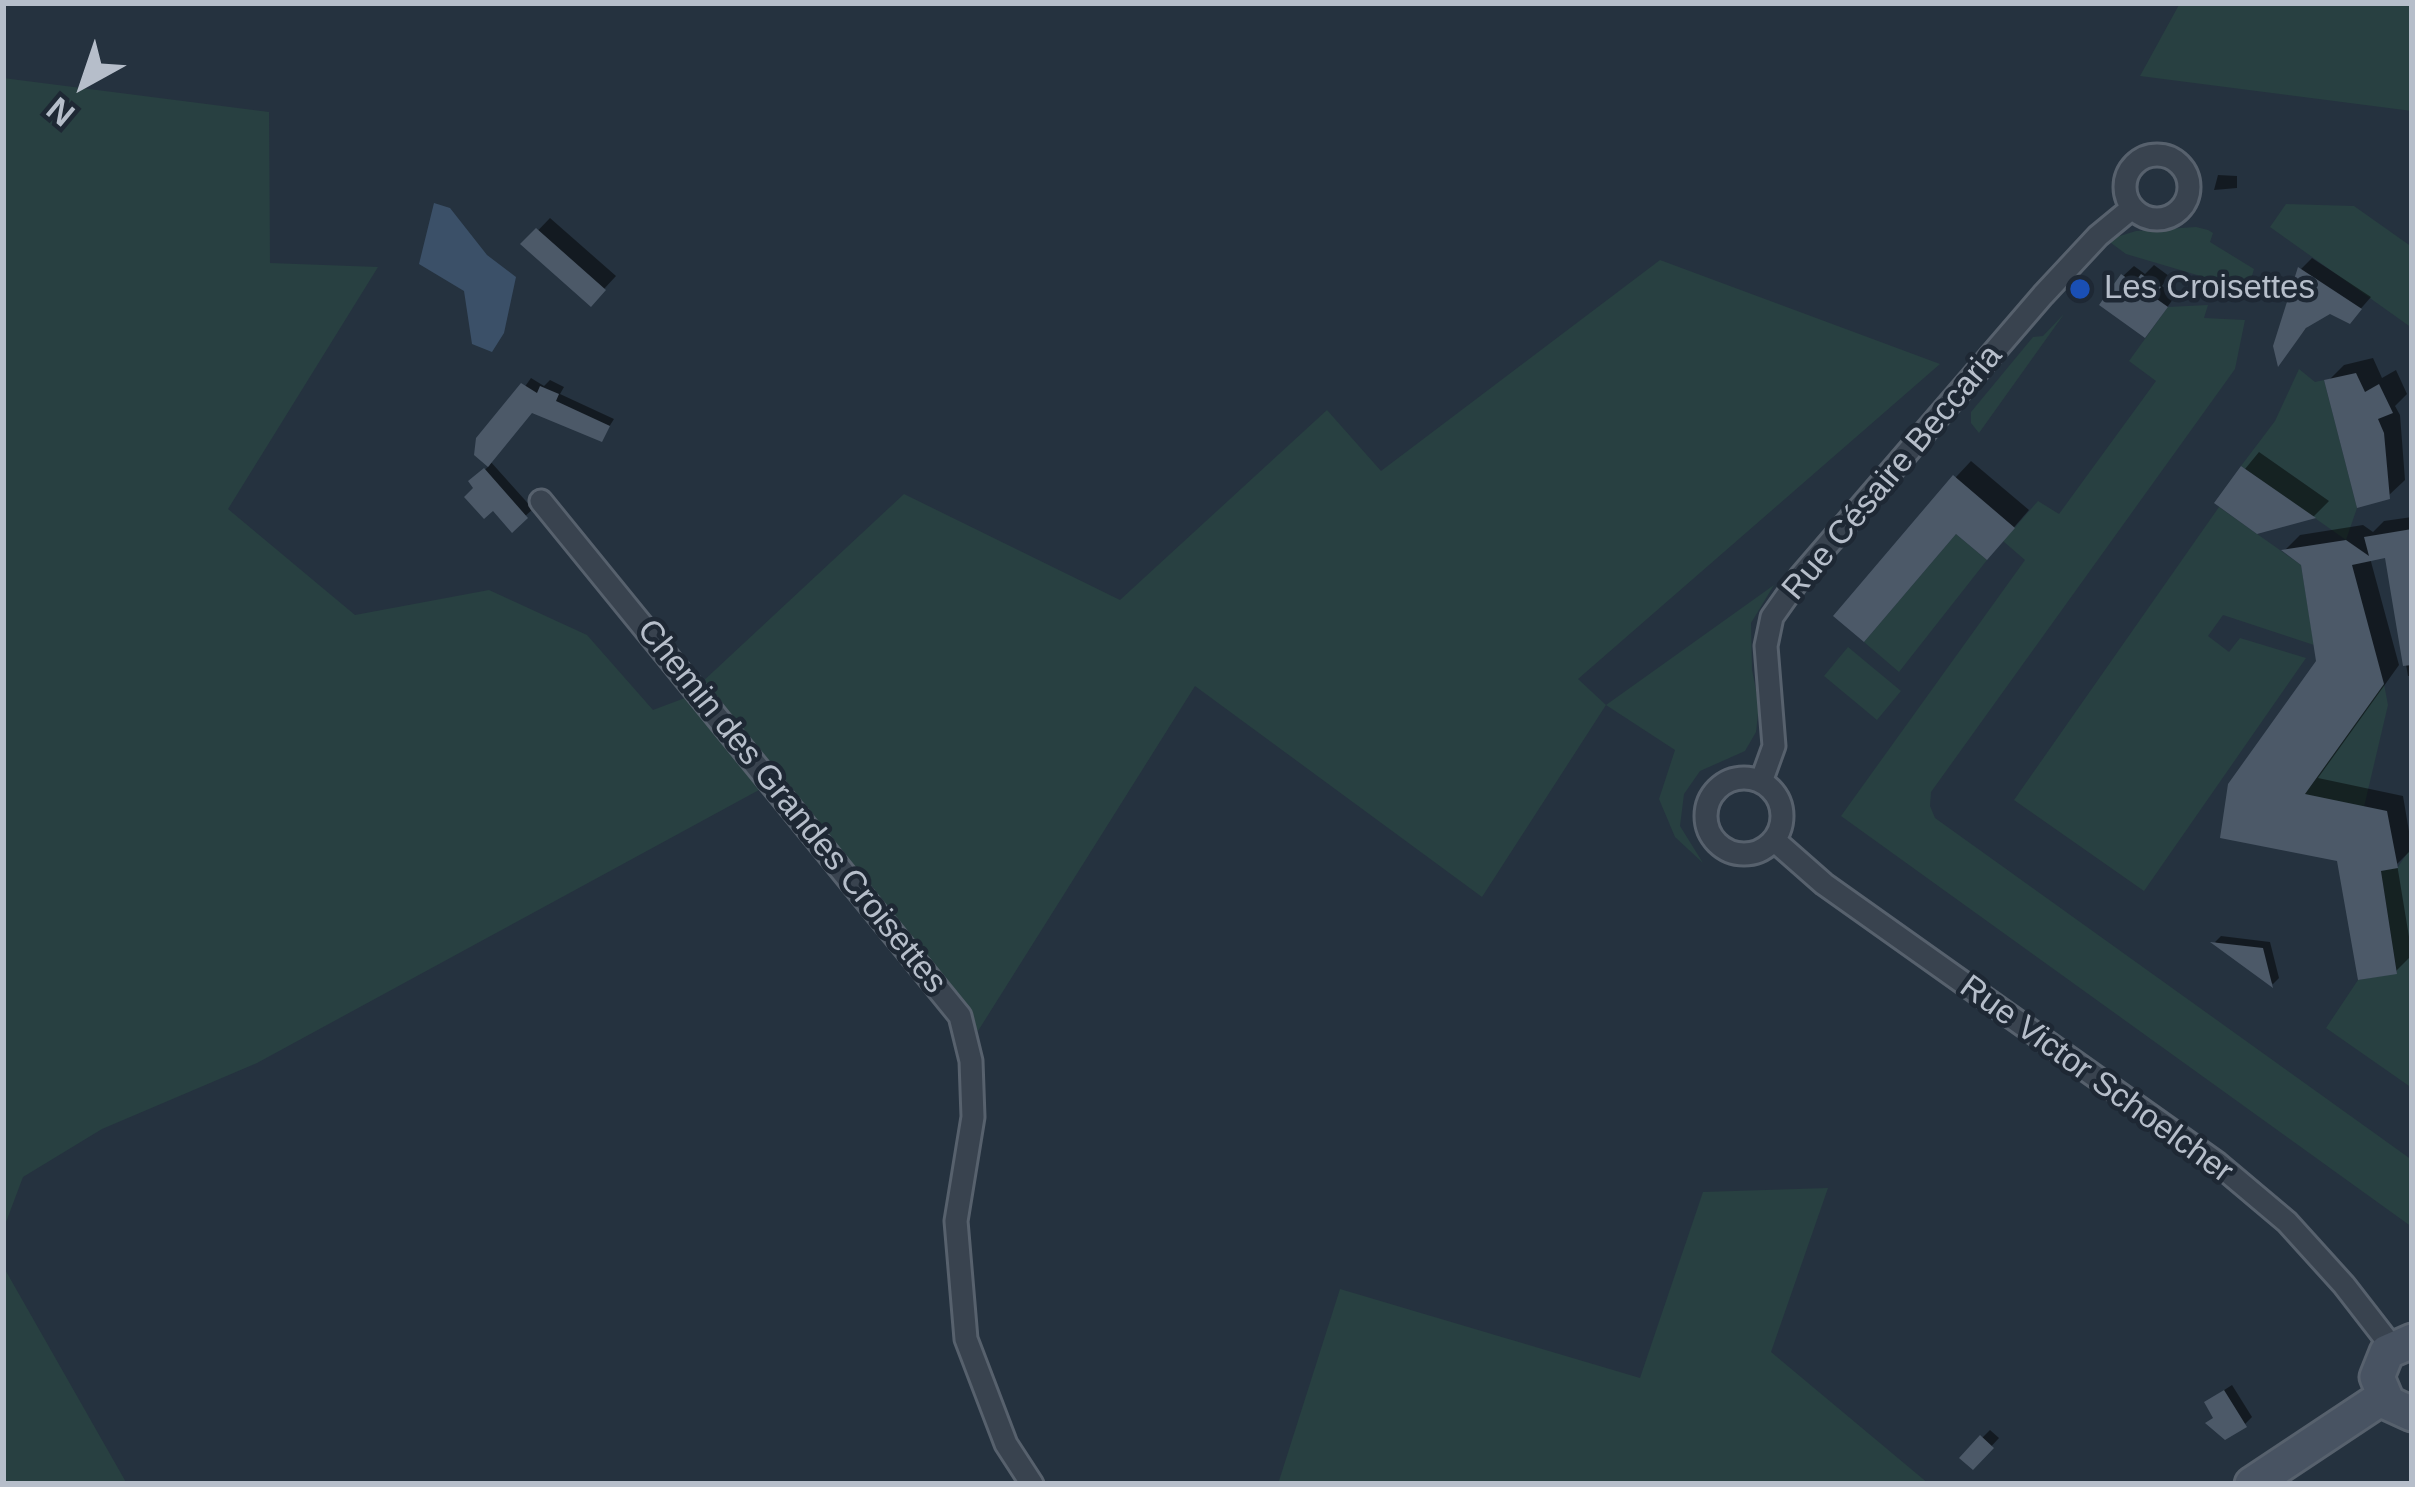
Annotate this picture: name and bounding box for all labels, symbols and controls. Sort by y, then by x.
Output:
north arrow [24,24,144,144]
text: N [40,90,82,134]
place label: Les Croisettes [2104,269,2315,309]
marker: Les Croisettes [2067,276,2093,302]
street label: Rue Césaire Beccaria [1775,337,2011,609]
street label: Chemin des Grandes Croisettes [628,612,954,1002]
street label: Rue Victor Schoelcher [1952,968,2240,1192]

